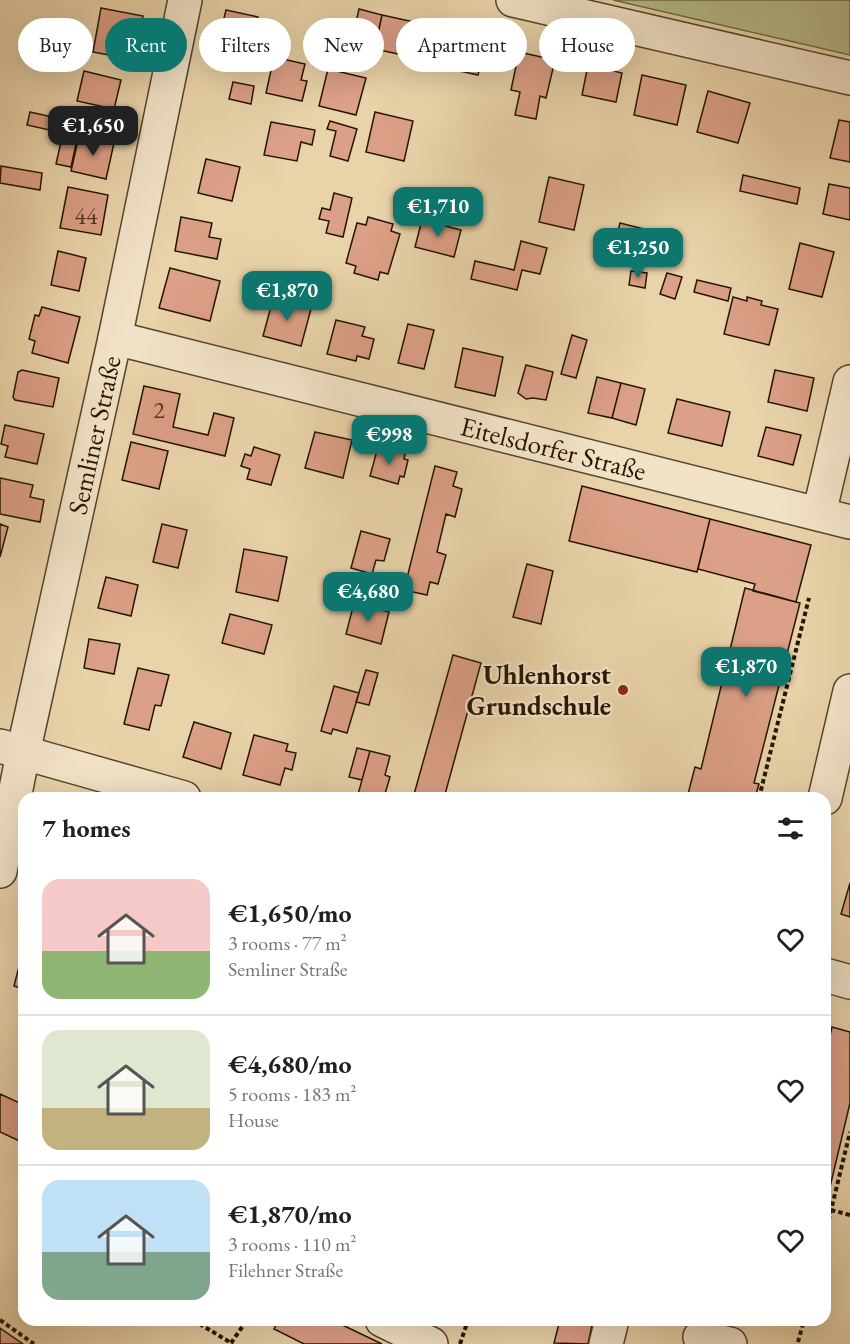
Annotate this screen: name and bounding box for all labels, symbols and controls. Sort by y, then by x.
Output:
chip: Buy [18,18,93,72]
chip: Rent [105,18,187,72]
chip: Filters [199,18,291,72]
chip: New [303,18,384,72]
chip: Apartment [396,18,527,72]
chip: House [539,18,635,72]
pin: €1,650 [44,106,142,157]
text: €1,650 [62,112,124,138]
pin: €1,710 [389,187,487,238]
text: €1,710 [407,193,469,219]
house number: 44 [74,200,98,231]
pin: €1,250 [589,228,687,279]
text: €1,250 [607,234,669,260]
pin: €1,870 [238,271,336,322]
text: €1,870 [256,277,318,303]
street label: Semliner Straße [59,352,128,518]
house number: 2 [153,394,165,425]
street label: Eitelsdorfer Straße [457,408,650,488]
pin: €998 [353,415,425,466]
text: €998 [366,421,412,447]
pin: €4,680 [319,572,417,623]
text: €4,680 [337,578,399,604]
pin: €1,870 [697,647,795,698]
text: €1,870 [715,653,777,679]
place label: Uhlenhorst Grundschule [467,657,611,723]
marker: Uhlenhorst Grundschule [616,683,630,697]
text: 7 homes [42,811,131,845]
icon: filters [774,812,807,845]
text: €1,650/mo [228,896,352,930]
icon: home [90,903,162,975]
icon: heart [774,923,807,956]
text: 3 rooms · 77 m² [228,930,347,956]
text: Semliner Straße [228,956,348,982]
text: €4,680/mo [228,1047,352,1081]
icon: home [90,1054,162,1126]
icon: heart [774,1074,807,1107]
text: 5 rooms · 183 m² [228,1081,356,1107]
text: House [228,1107,279,1133]
text: €1,870/mo [228,1197,352,1231]
icon: home [90,1204,162,1276]
icon: heart [774,1224,807,1257]
text: 3 rooms · 110 m² [228,1231,356,1257]
text: Filehner Straße [228,1257,343,1283]

